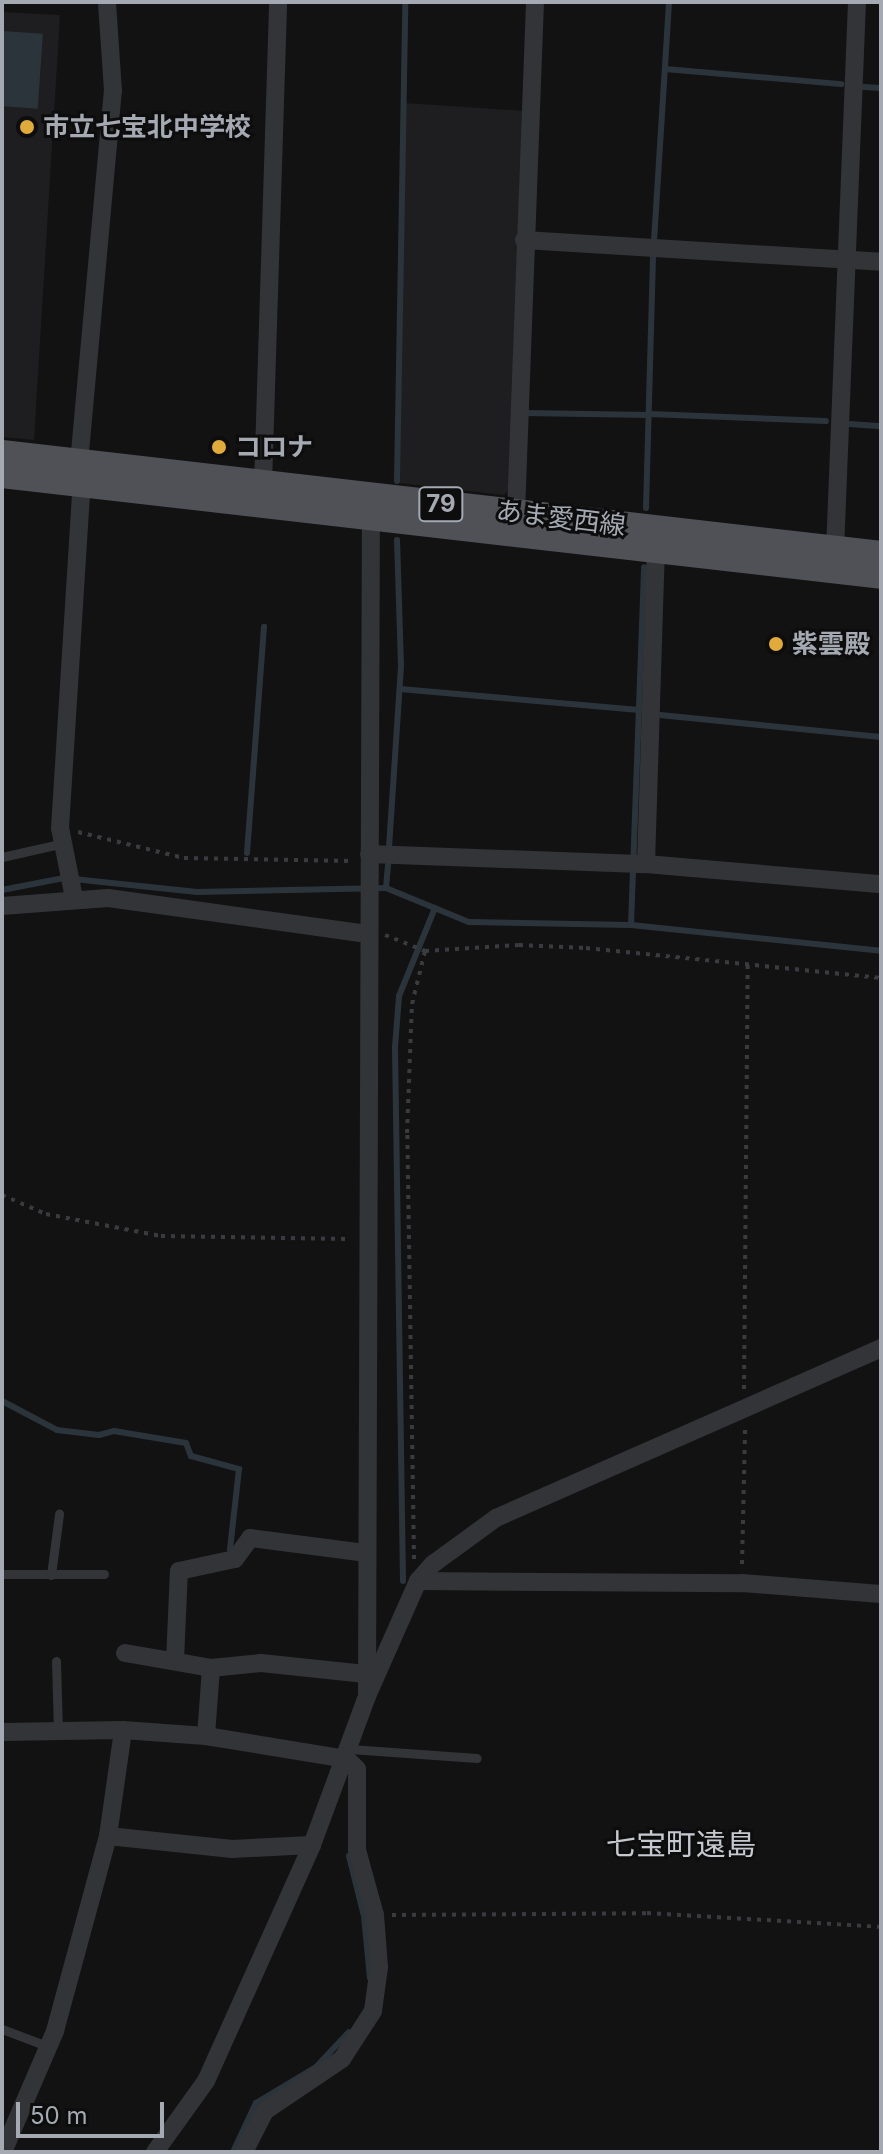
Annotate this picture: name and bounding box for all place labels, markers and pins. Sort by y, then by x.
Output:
place label: 市立七宝北中学校 [43,111,251,143]
marker: 市立七宝北中学校 [18,118,36,136]
place label: コロナ [235,431,313,463]
marker: コロナ [210,438,228,456]
place label: 紫雲殿 [792,628,870,660]
marker: 紫雲殿 [767,635,785,653]

